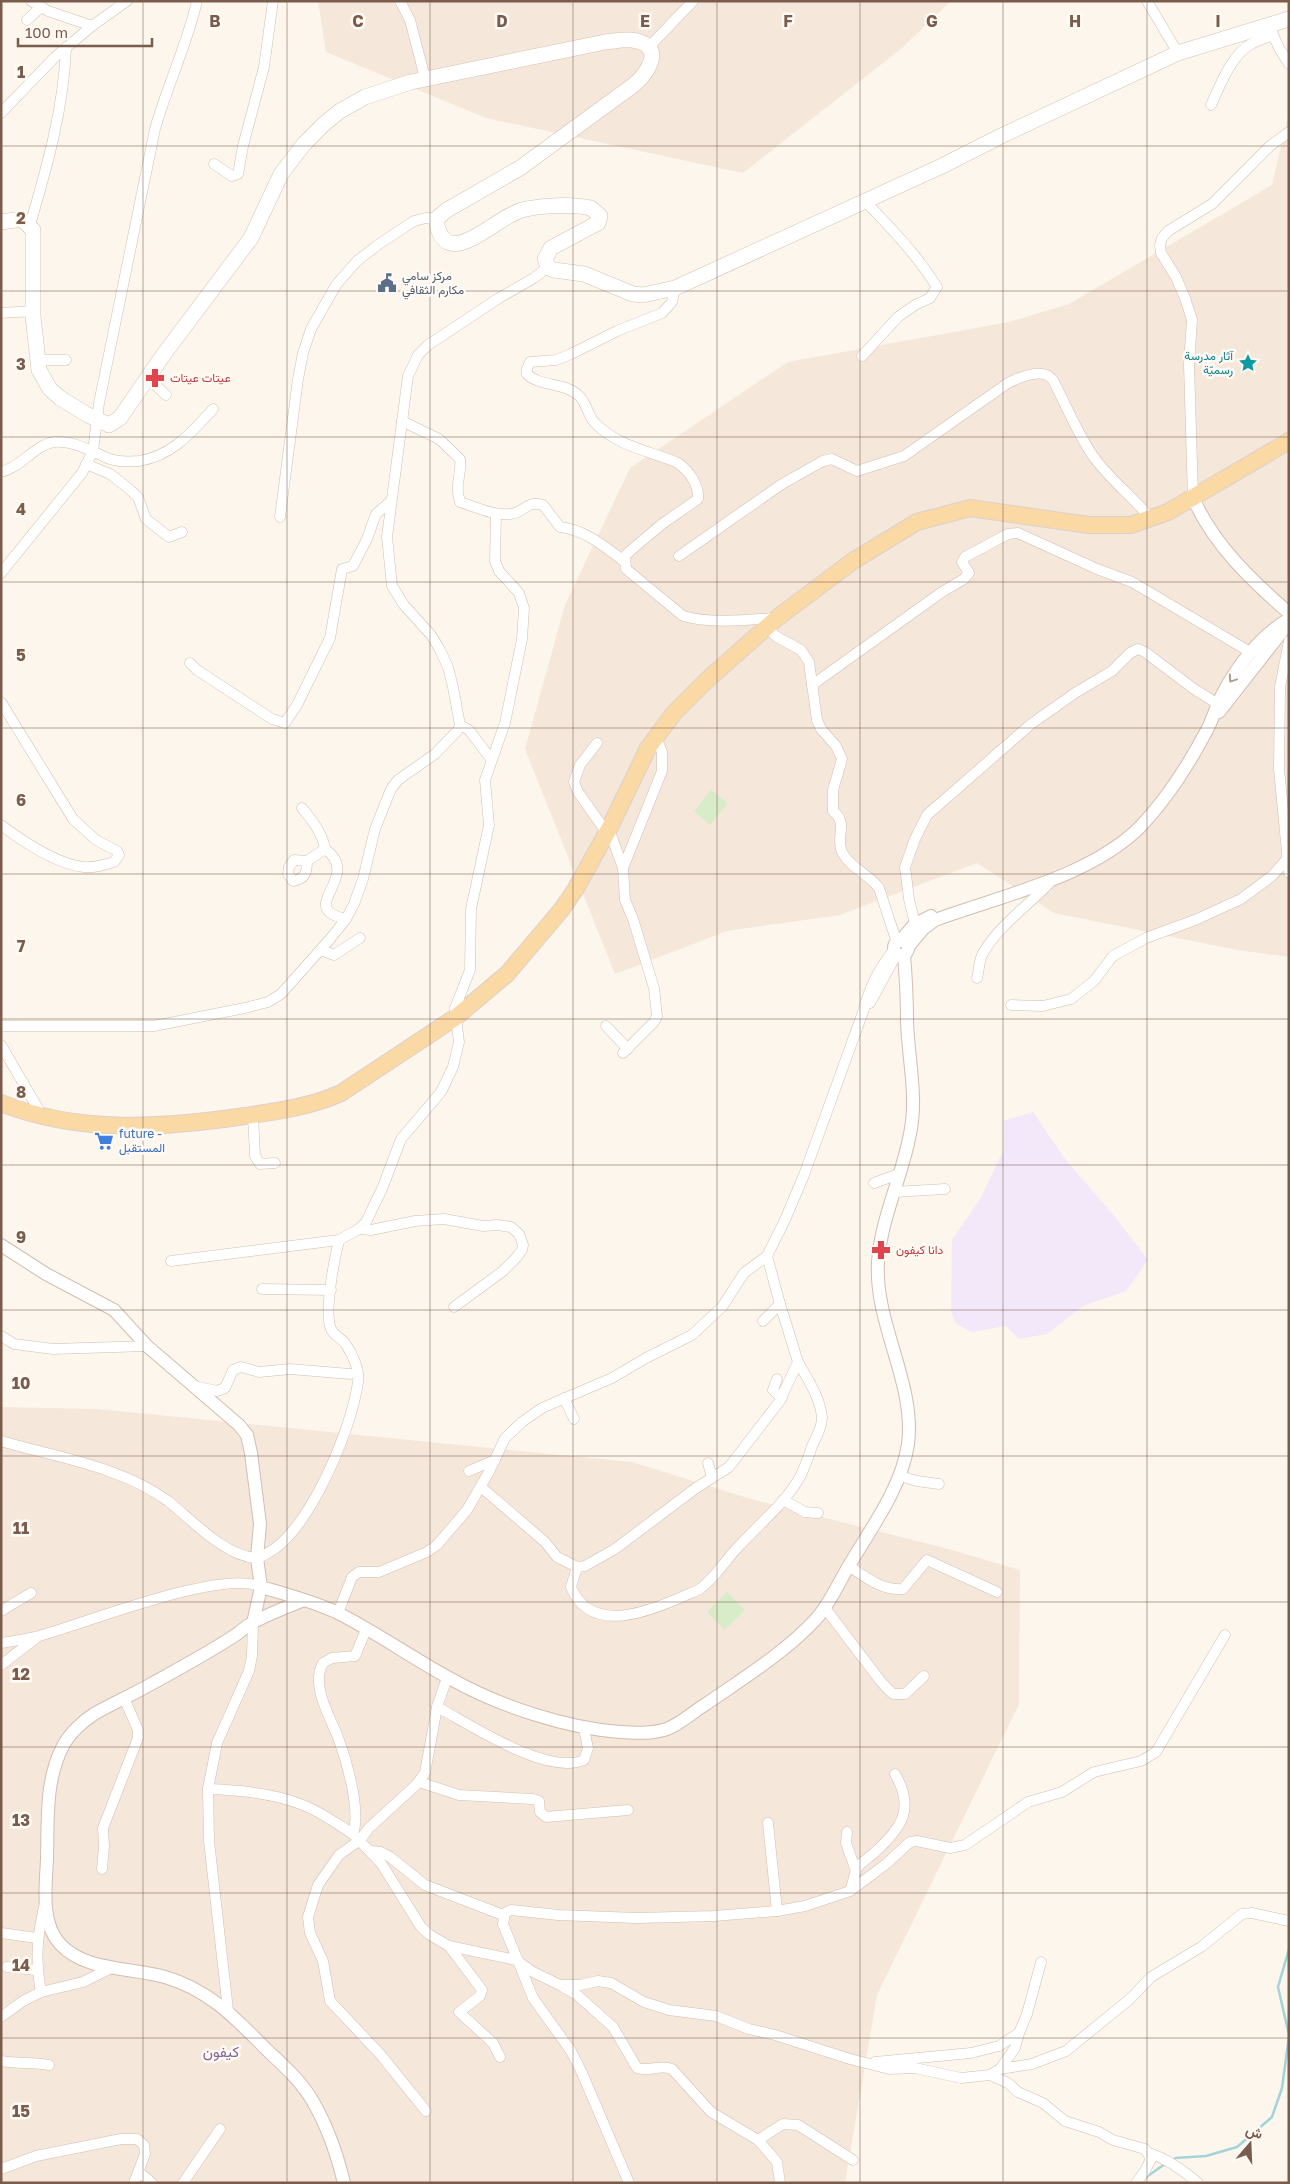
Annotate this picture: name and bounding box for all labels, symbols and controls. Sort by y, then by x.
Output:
text: B [209,11,221,31]
text: C [352,11,364,31]
text: D [496,11,508,31]
text: E [640,11,650,31]
text: F [783,11,793,31]
text: G [926,11,938,31]
text: H [1069,11,1081,31]
text: I [1215,11,1221,31]
scale bar [18,15,151,47]
text: 100 m [25,23,68,41]
text: 1 [17,62,25,82]
text: 2 [16,208,26,228]
place label: مركز سامي مكارم الثقافي [402,268,464,300]
public building icon: مركز سامي مكارم الثقافي [376,272,398,294]
place label: آثار مدرسة رسميّة [1184,348,1234,378]
place icon: آثار مدرسة رسميّة [1237,352,1259,374]
text: 3 [16,354,26,374]
pharmacy icon: عيتات عيتات [144,367,166,389]
place label: عيتات عيتات [170,370,231,385]
text: 4 [16,499,26,519]
text: 5 [16,645,26,665]
one-way arrow [1229,673,1238,683]
text: 6 [16,790,26,810]
text: 7 [17,936,26,956]
text: 8 [16,1082,26,1102]
place label: future - المستقبل [119,1126,165,1156]
supermarket icon: future - المستقبل [93,1130,115,1152]
text: 9 [16,1227,26,1247]
pharmacy icon: دانا كيفون [870,1239,892,1261]
place label: دانا كيفون [896,1242,943,1258]
text: 10 [12,1373,30,1393]
text: 11 [13,1518,29,1538]
text: 12 [12,1664,30,1684]
text: 13 [12,1810,30,1830]
text: 14 [12,1955,30,1975]
district label: كيفون [203,2042,240,2061]
text: 15 [12,2101,30,2121]
north arrow [1225,2119,1275,2169]
text: ش [1243,2120,1265,2143]

